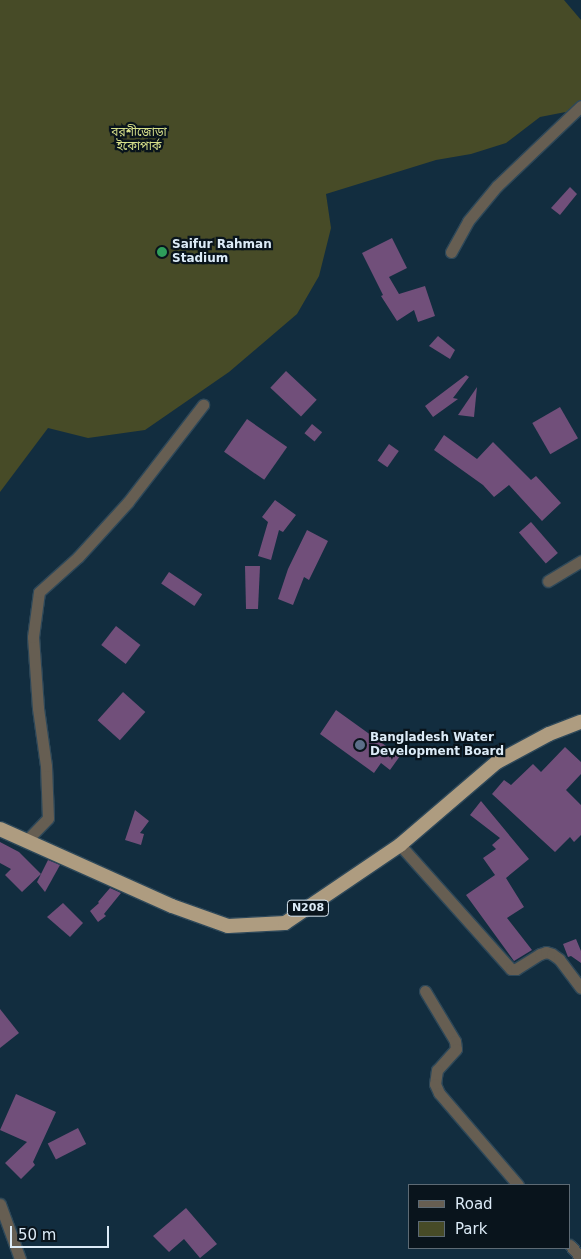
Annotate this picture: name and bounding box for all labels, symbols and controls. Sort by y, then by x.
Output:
park label: বরশীজোড়া ইকোপার্ক [111,126,167,154]
place label: Saifur Rahman Stadium [172,238,272,266]
marker: Saifur Rahman Stadium [156,246,168,258]
place label: Bangladesh Water Development Board [370,731,504,759]
marker: Bangladesh Water Development Board [354,739,366,751]
road number: N208 [287,900,329,916]
legend [408,1184,571,1249]
text: Road [455,1195,493,1213]
scale bar [12,1216,111,1248]
text: Park [455,1220,487,1238]
text: 50 m [18,1226,56,1244]

